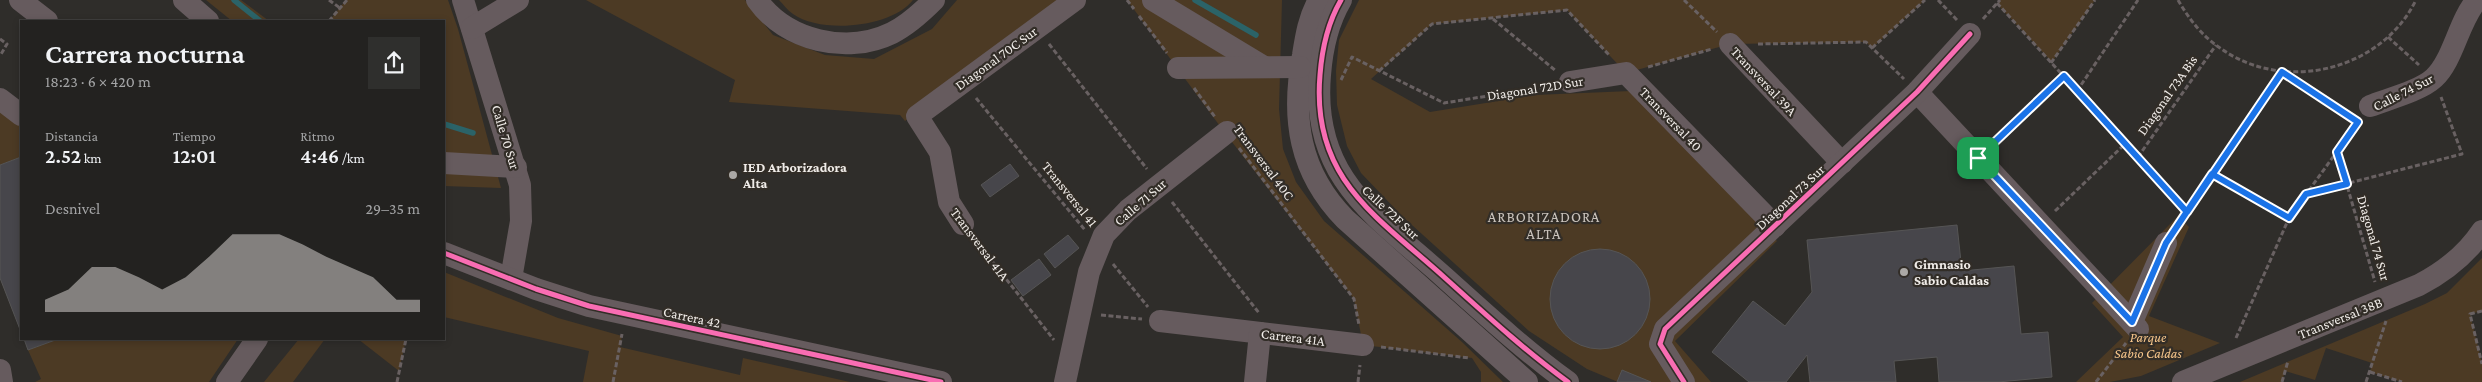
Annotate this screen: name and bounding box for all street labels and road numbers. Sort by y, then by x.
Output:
street label: Diagonal 70C Sur [952,23,1040,93]
street label: Transversal 39A [1728,43,1800,119]
street label: Diagonal 73A Bis [2134,52,2200,138]
street label: Calle 74 Sur [2370,70,2436,114]
street label: Diagonal 72D Sur [1486,72,1584,104]
street label: Transversal 40 [1637,84,1705,154]
street label: Calle 70 Sur [489,103,523,171]
street label: Transversal 40C [1230,121,1298,203]
street label: Transversal 41 [1039,158,1101,230]
street label: Diagonal 73 Sur [1752,161,1828,233]
street label: Calle 71 Sur [1111,175,1169,229]
street label: Calle 72F Sur [1359,181,1423,243]
street label: Diagonal 74 Sur [2354,193,2394,283]
street label: Transversal 41A [947,204,1013,284]
street label: Transversal 38B [2296,294,2385,342]
street label: Carrera 42 [662,303,722,331]
street label: Carrera 41A [1260,325,1326,349]

